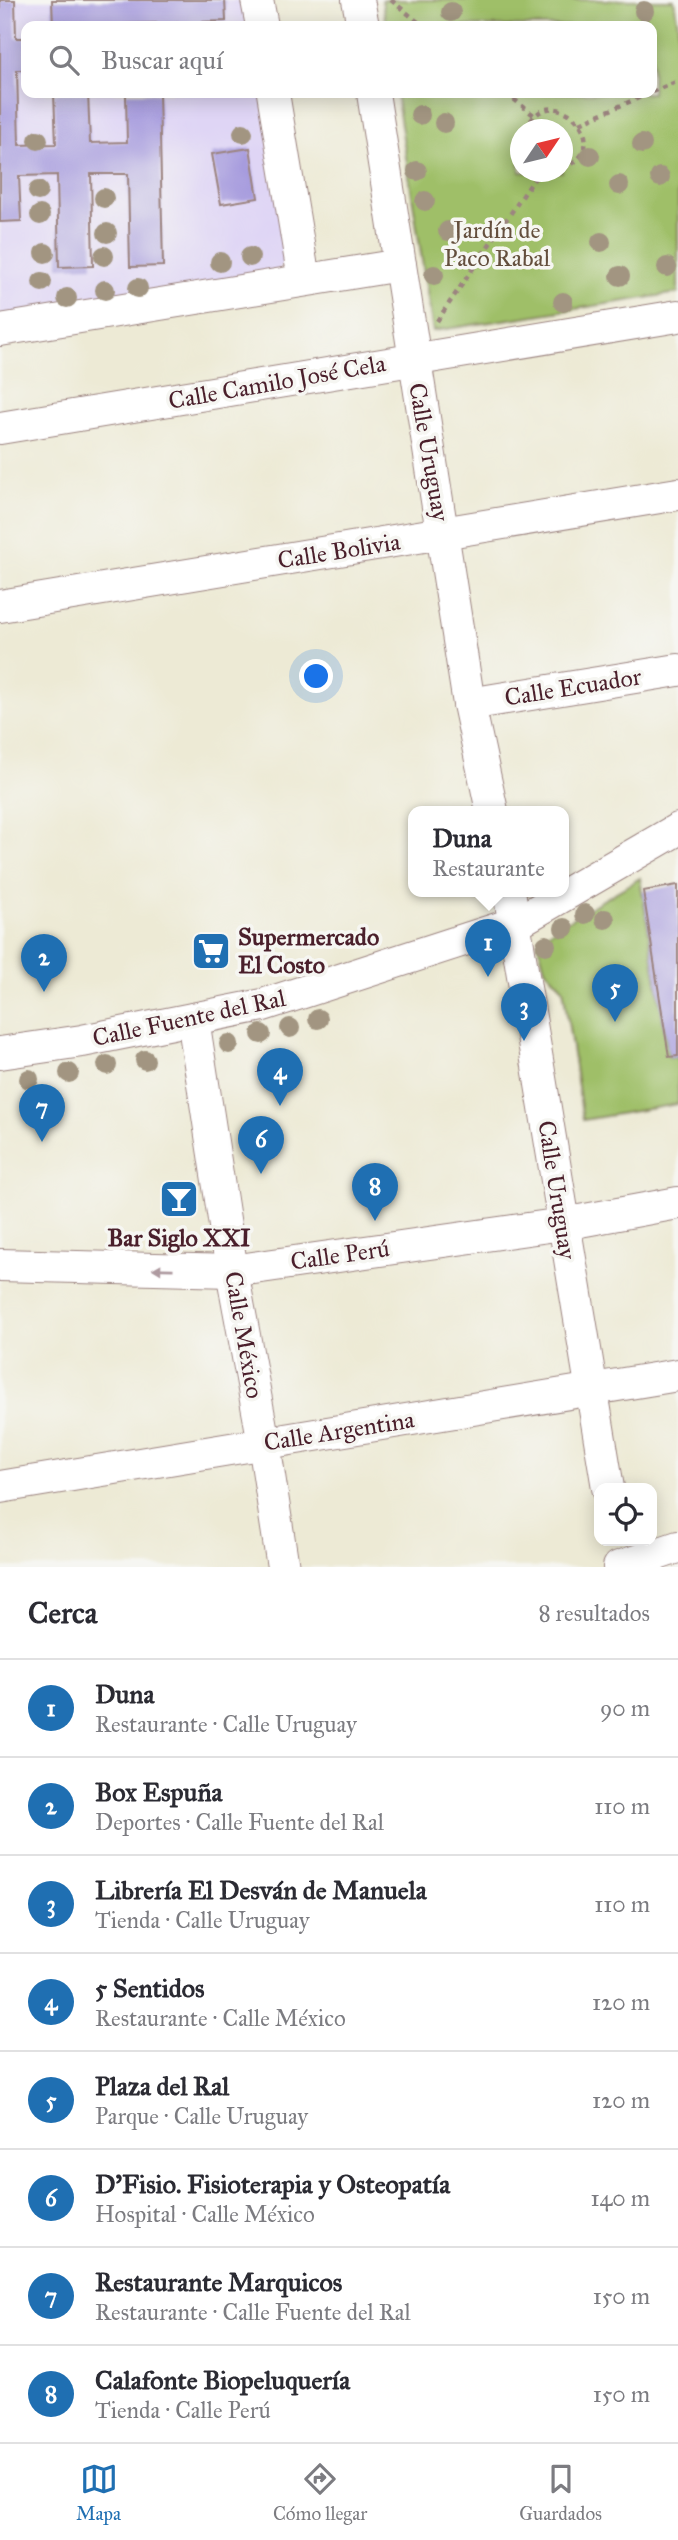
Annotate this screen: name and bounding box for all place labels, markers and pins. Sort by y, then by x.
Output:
pin: 1 [465,919,511,977]
place label: Supermercado El Costo [238,922,379,980]
supermarket icon: Supermercado El Costo [190,930,232,972]
pin: 2 [21,934,67,992]
pin: 5 [592,964,638,1022]
pin: 3 [501,983,547,1041]
pin: 4 [257,1048,303,1106]
pin: 7 [19,1084,65,1142]
pin: 6 [238,1116,284,1174]
pin: 8 [352,1163,398,1221]
bar icon: Bar Siglo XXI [158,1178,200,1220]
place label: Bar Siglo XXI [107,1223,251,1253]

